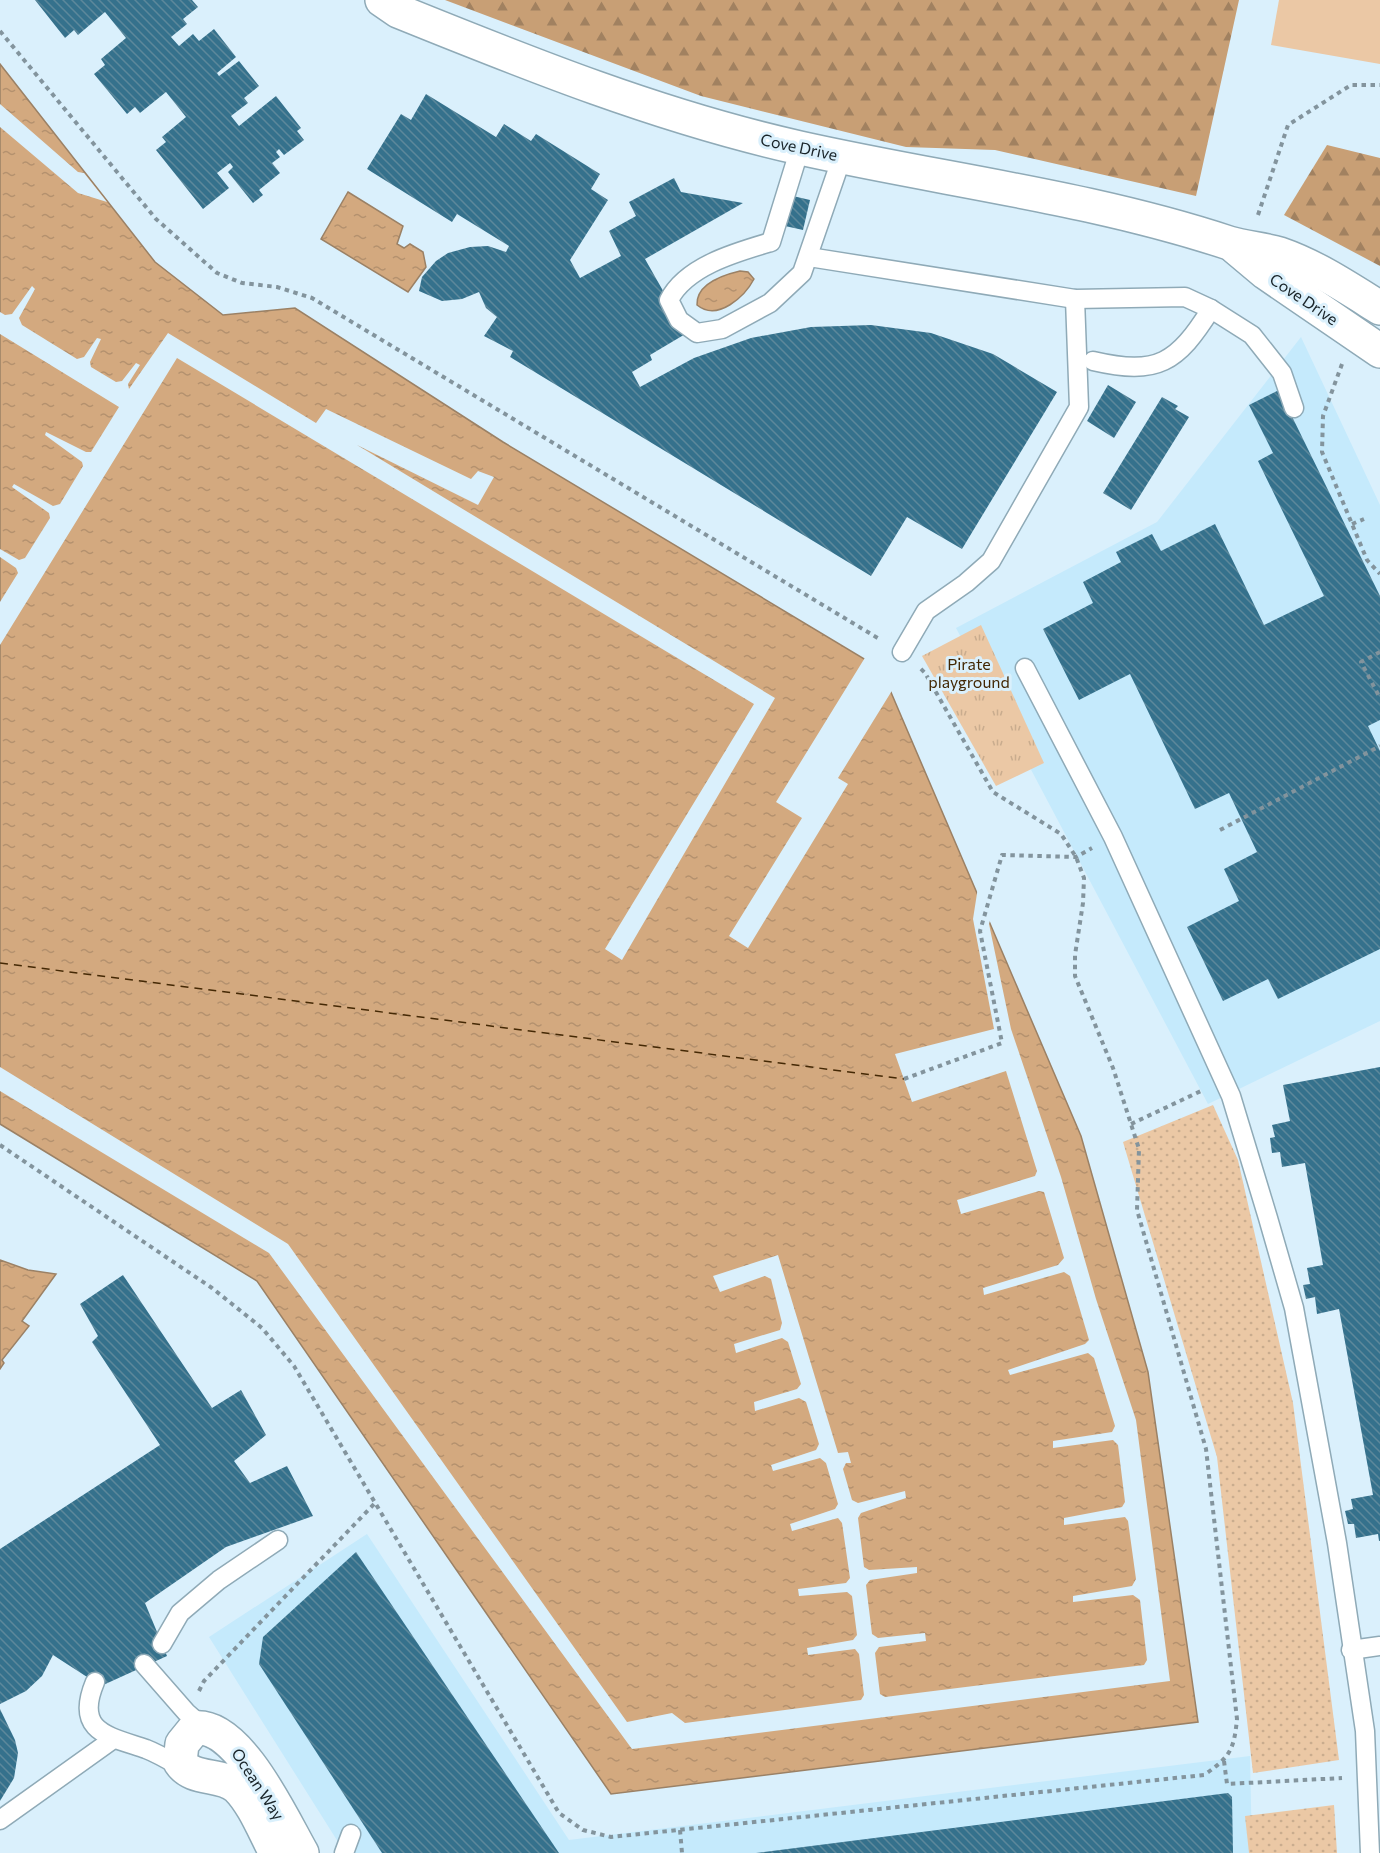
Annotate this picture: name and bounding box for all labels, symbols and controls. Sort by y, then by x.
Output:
street label: Cove Drive [759,129,839,164]
street label: Cove Drive [1266,269,1342,328]
park label: Pirate playground [928,654,1010,691]
street label: Ocean Way [228,1744,289,1823]

